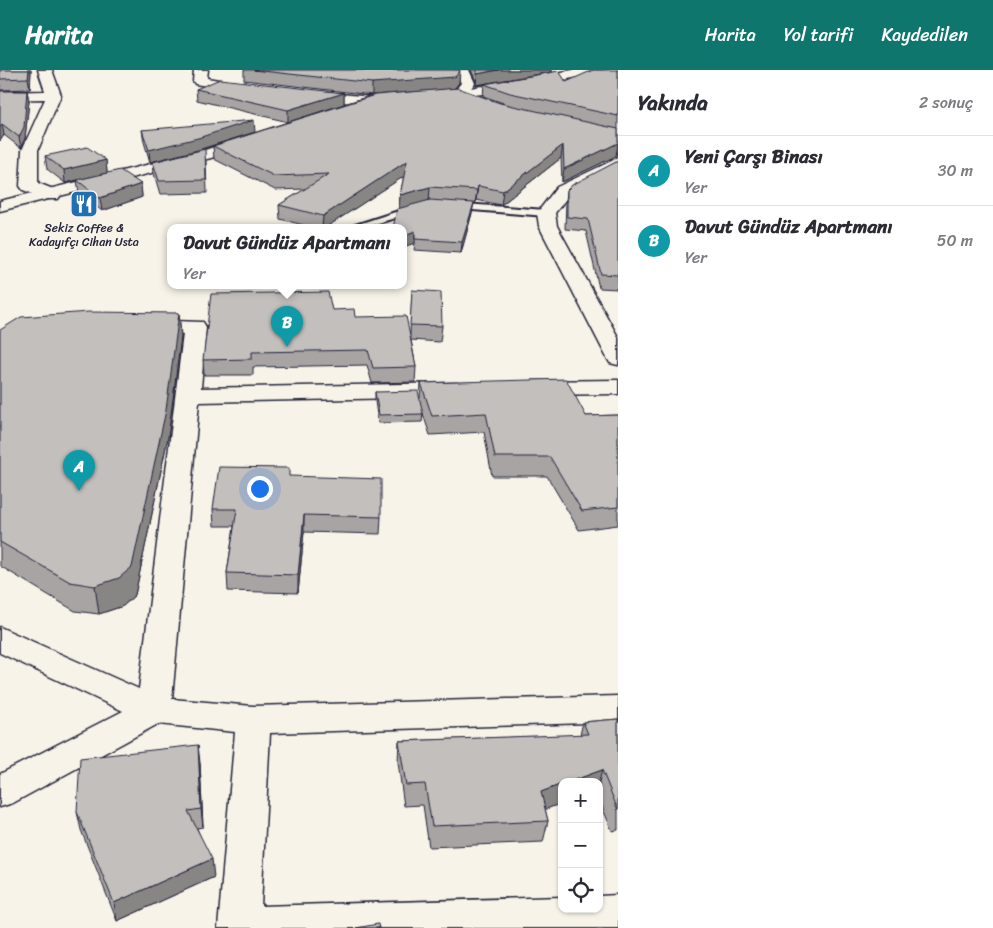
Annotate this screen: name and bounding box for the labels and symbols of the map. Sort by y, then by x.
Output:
restaurant icon: Sekiz Coffee & Kadayıfçı Cihan Usta [69,189,99,219]
place label: Sekiz Coffee & Kadayıfçı Cihan Usta [29,217,139,253]
pin: B [271,306,303,347]
pin: A [63,450,95,491]
your location [247,476,273,502]

